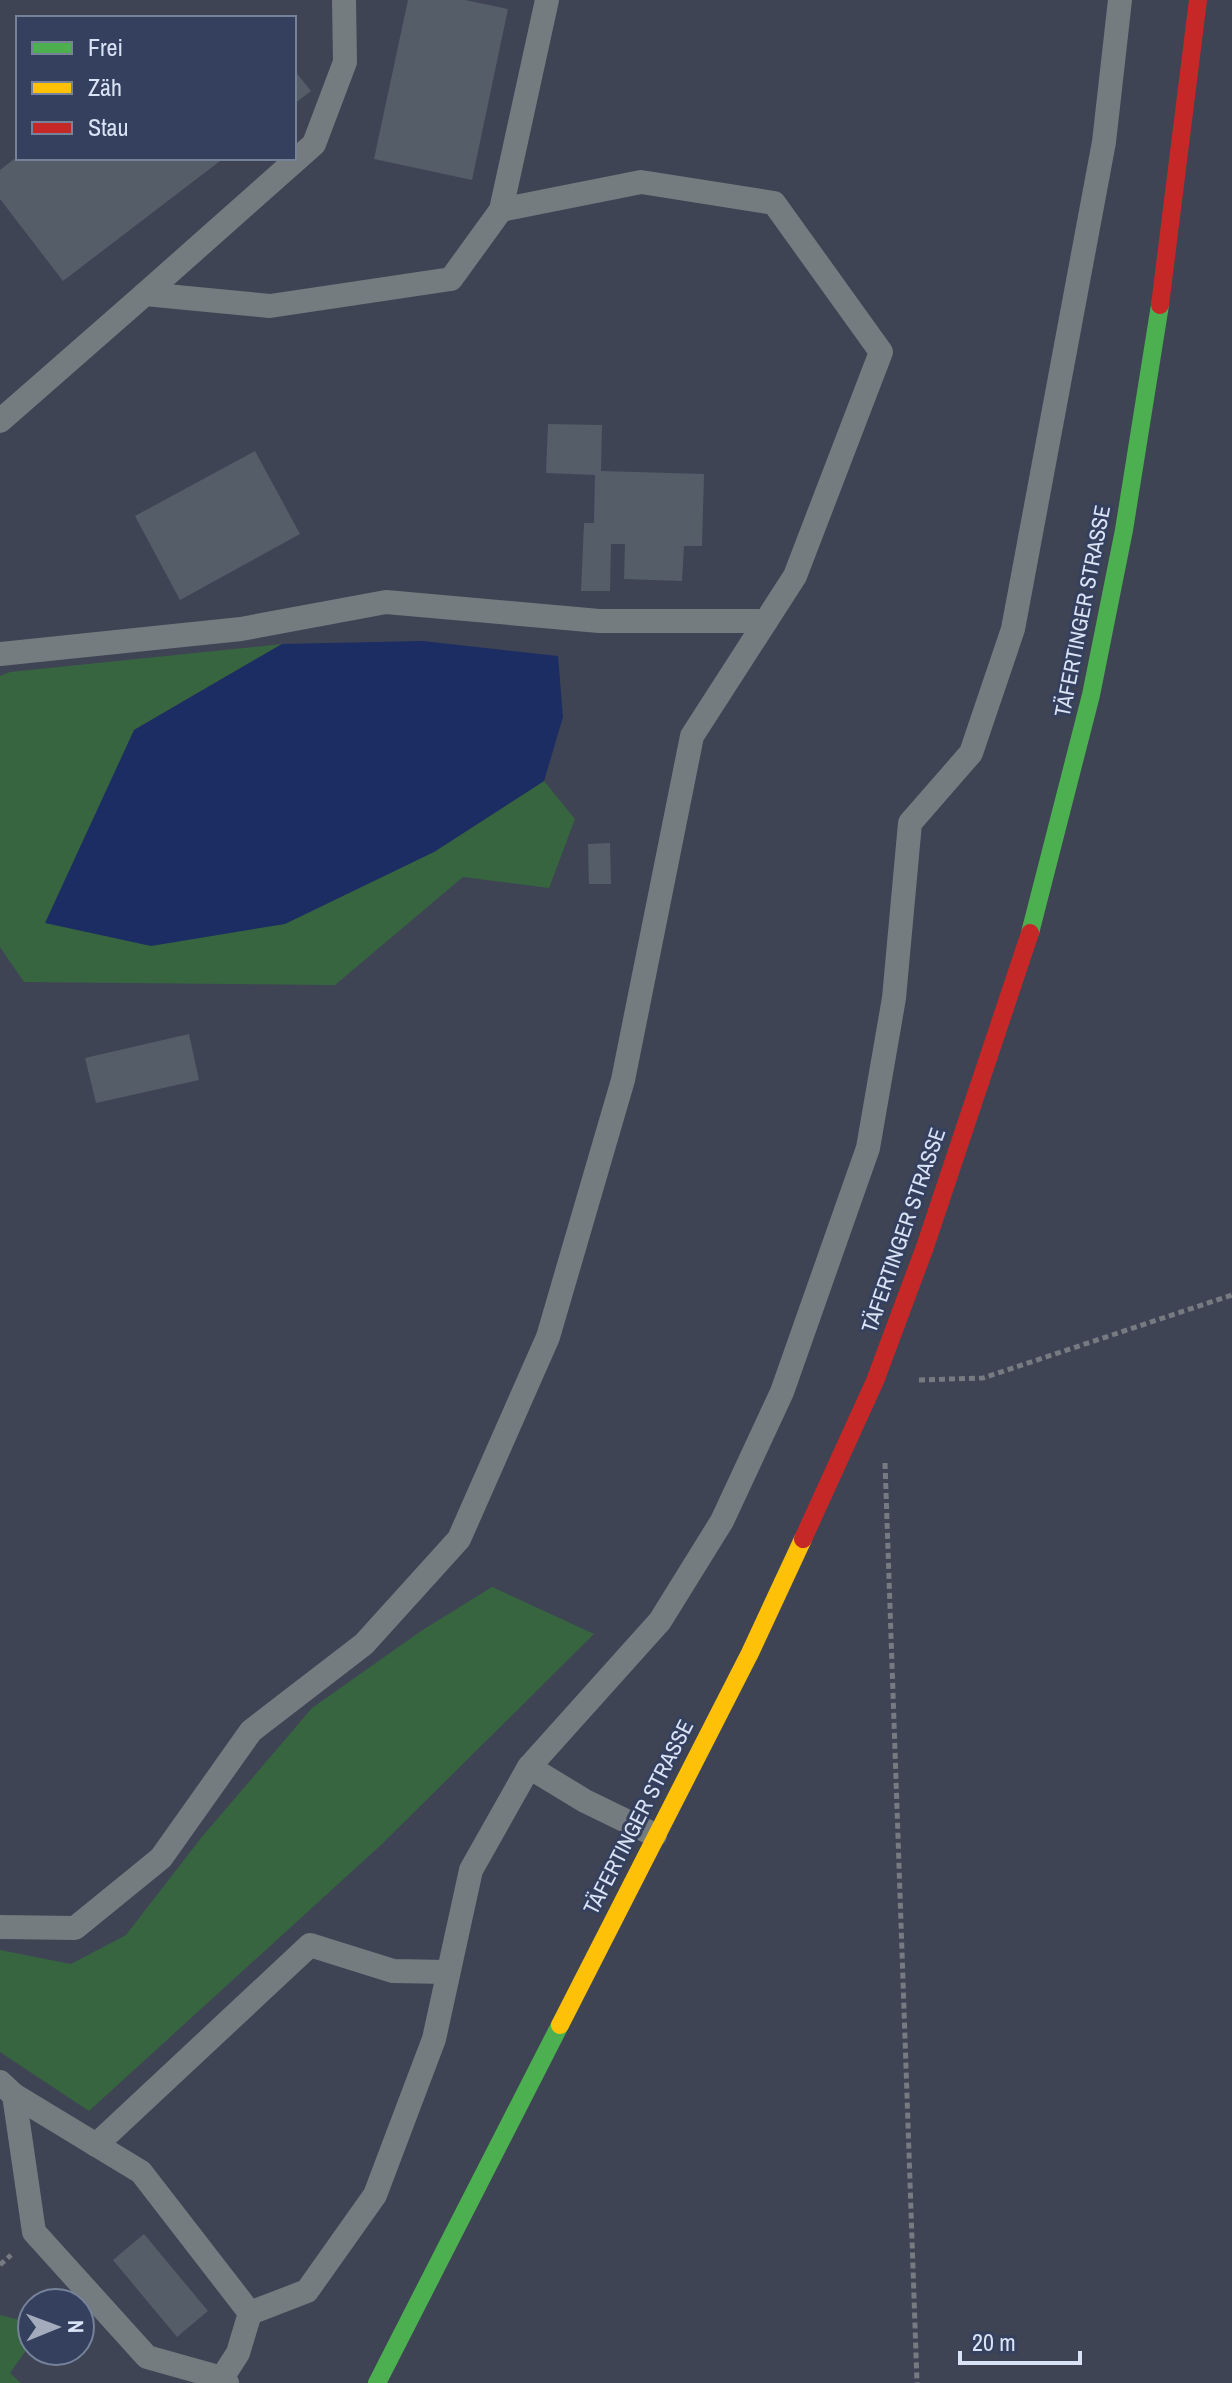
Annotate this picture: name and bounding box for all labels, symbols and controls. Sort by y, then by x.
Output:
legend [16,16,296,160]
text: Frei [88,31,123,63]
text: Zäh [88,71,122,103]
text: Stau [88,111,129,143]
street label: TÄFERTINGER STRASSE [1047,503,1117,719]
street label: TÄFERTINGER STRASSE [854,1124,952,1336]
street label: TÄFERTINGER STRASSE [576,1714,700,1920]
north arrow [16,2287,96,2367]
scale bar [960,2315,1080,2365]
text: N [61,2320,91,2333]
text: 20 m [972,2326,1016,2358]

